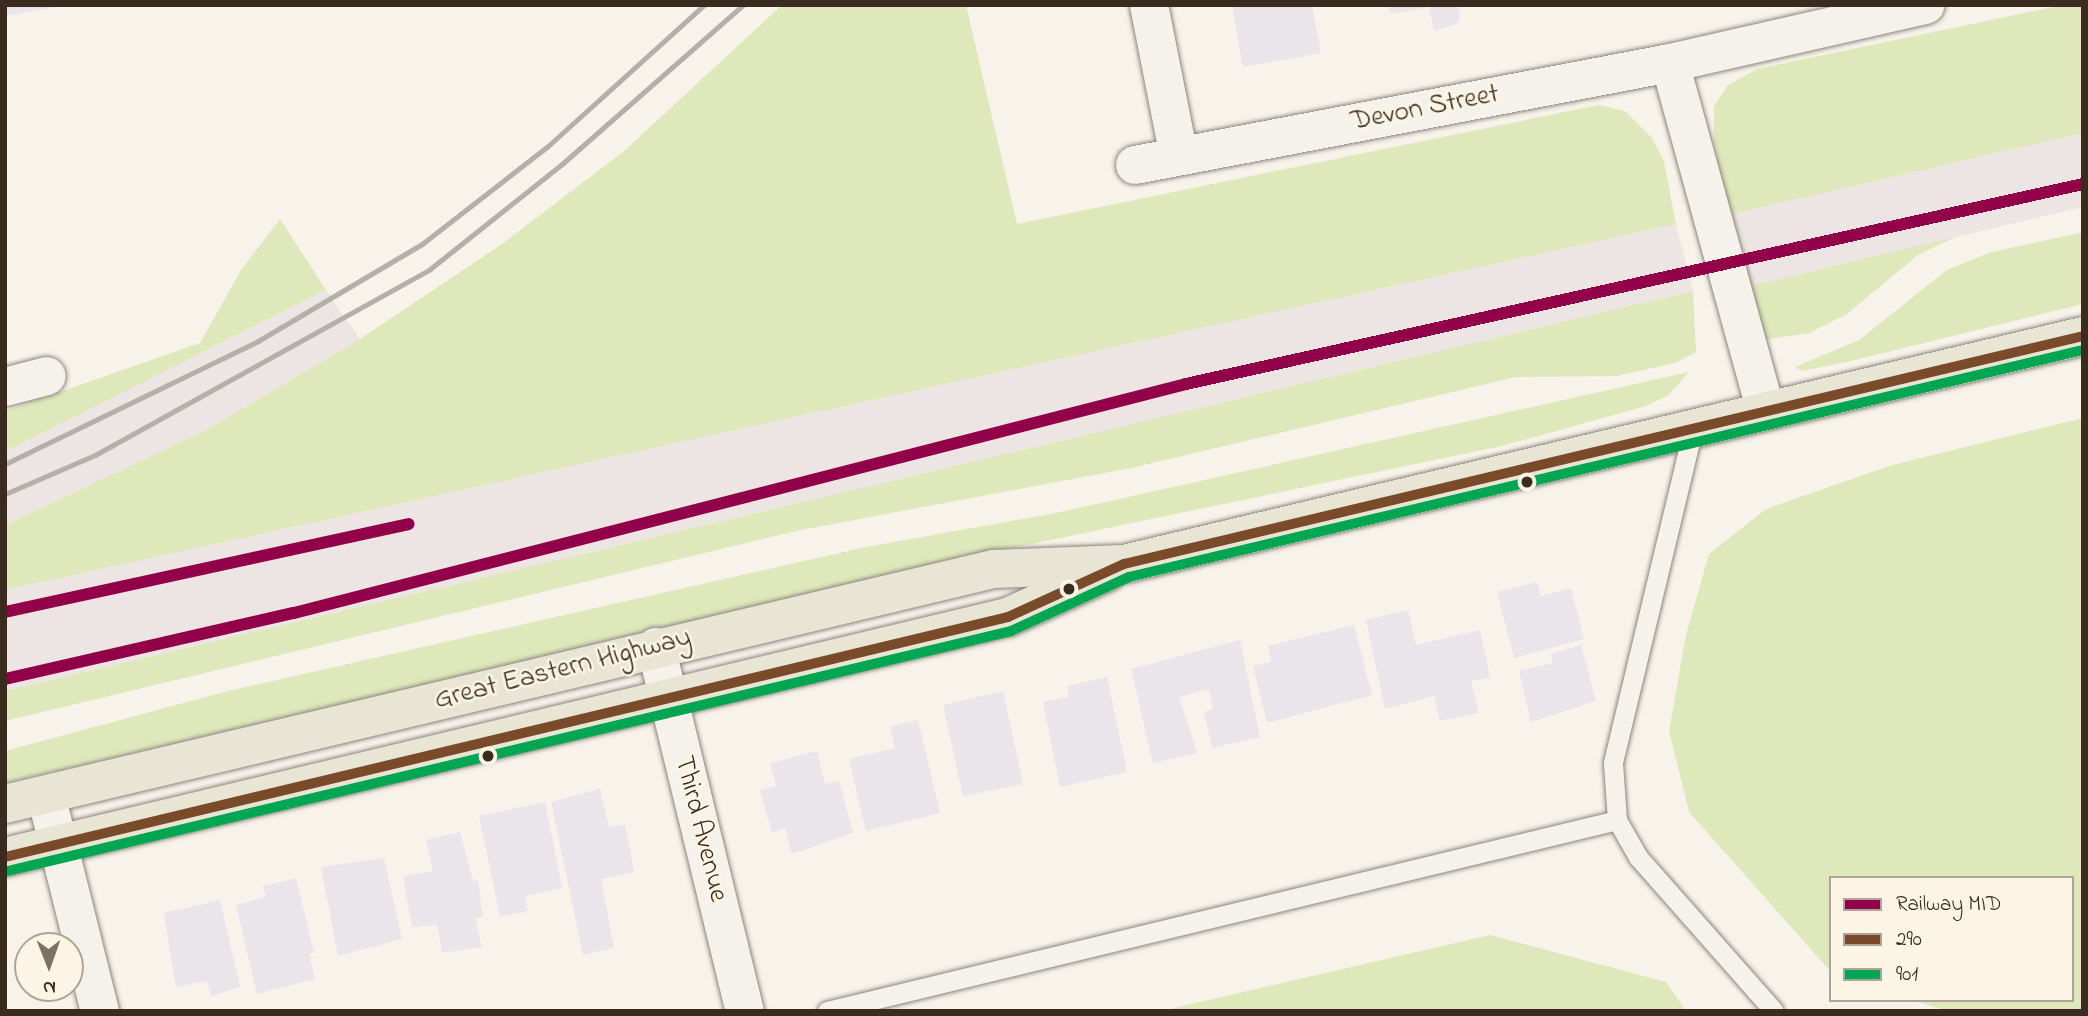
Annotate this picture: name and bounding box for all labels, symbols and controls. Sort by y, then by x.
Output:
street label: Devon Street [1348,78,1502,140]
unlabelled marker [1520,475,1534,489]
unlabelled marker [1062,582,1076,596]
street label: Great Eastern Highway [431,622,695,718]
unlabelled marker [481,749,495,763]
street label: Third Avenue [666,752,734,906]
legend [1829,876,2074,1002]
text: Railway MID [1896,890,2001,920]
text: 290 [1896,925,1922,955]
north arrow [14,932,84,1002]
text: 901 [1896,960,1918,990]
text: N [43,973,56,1000]

